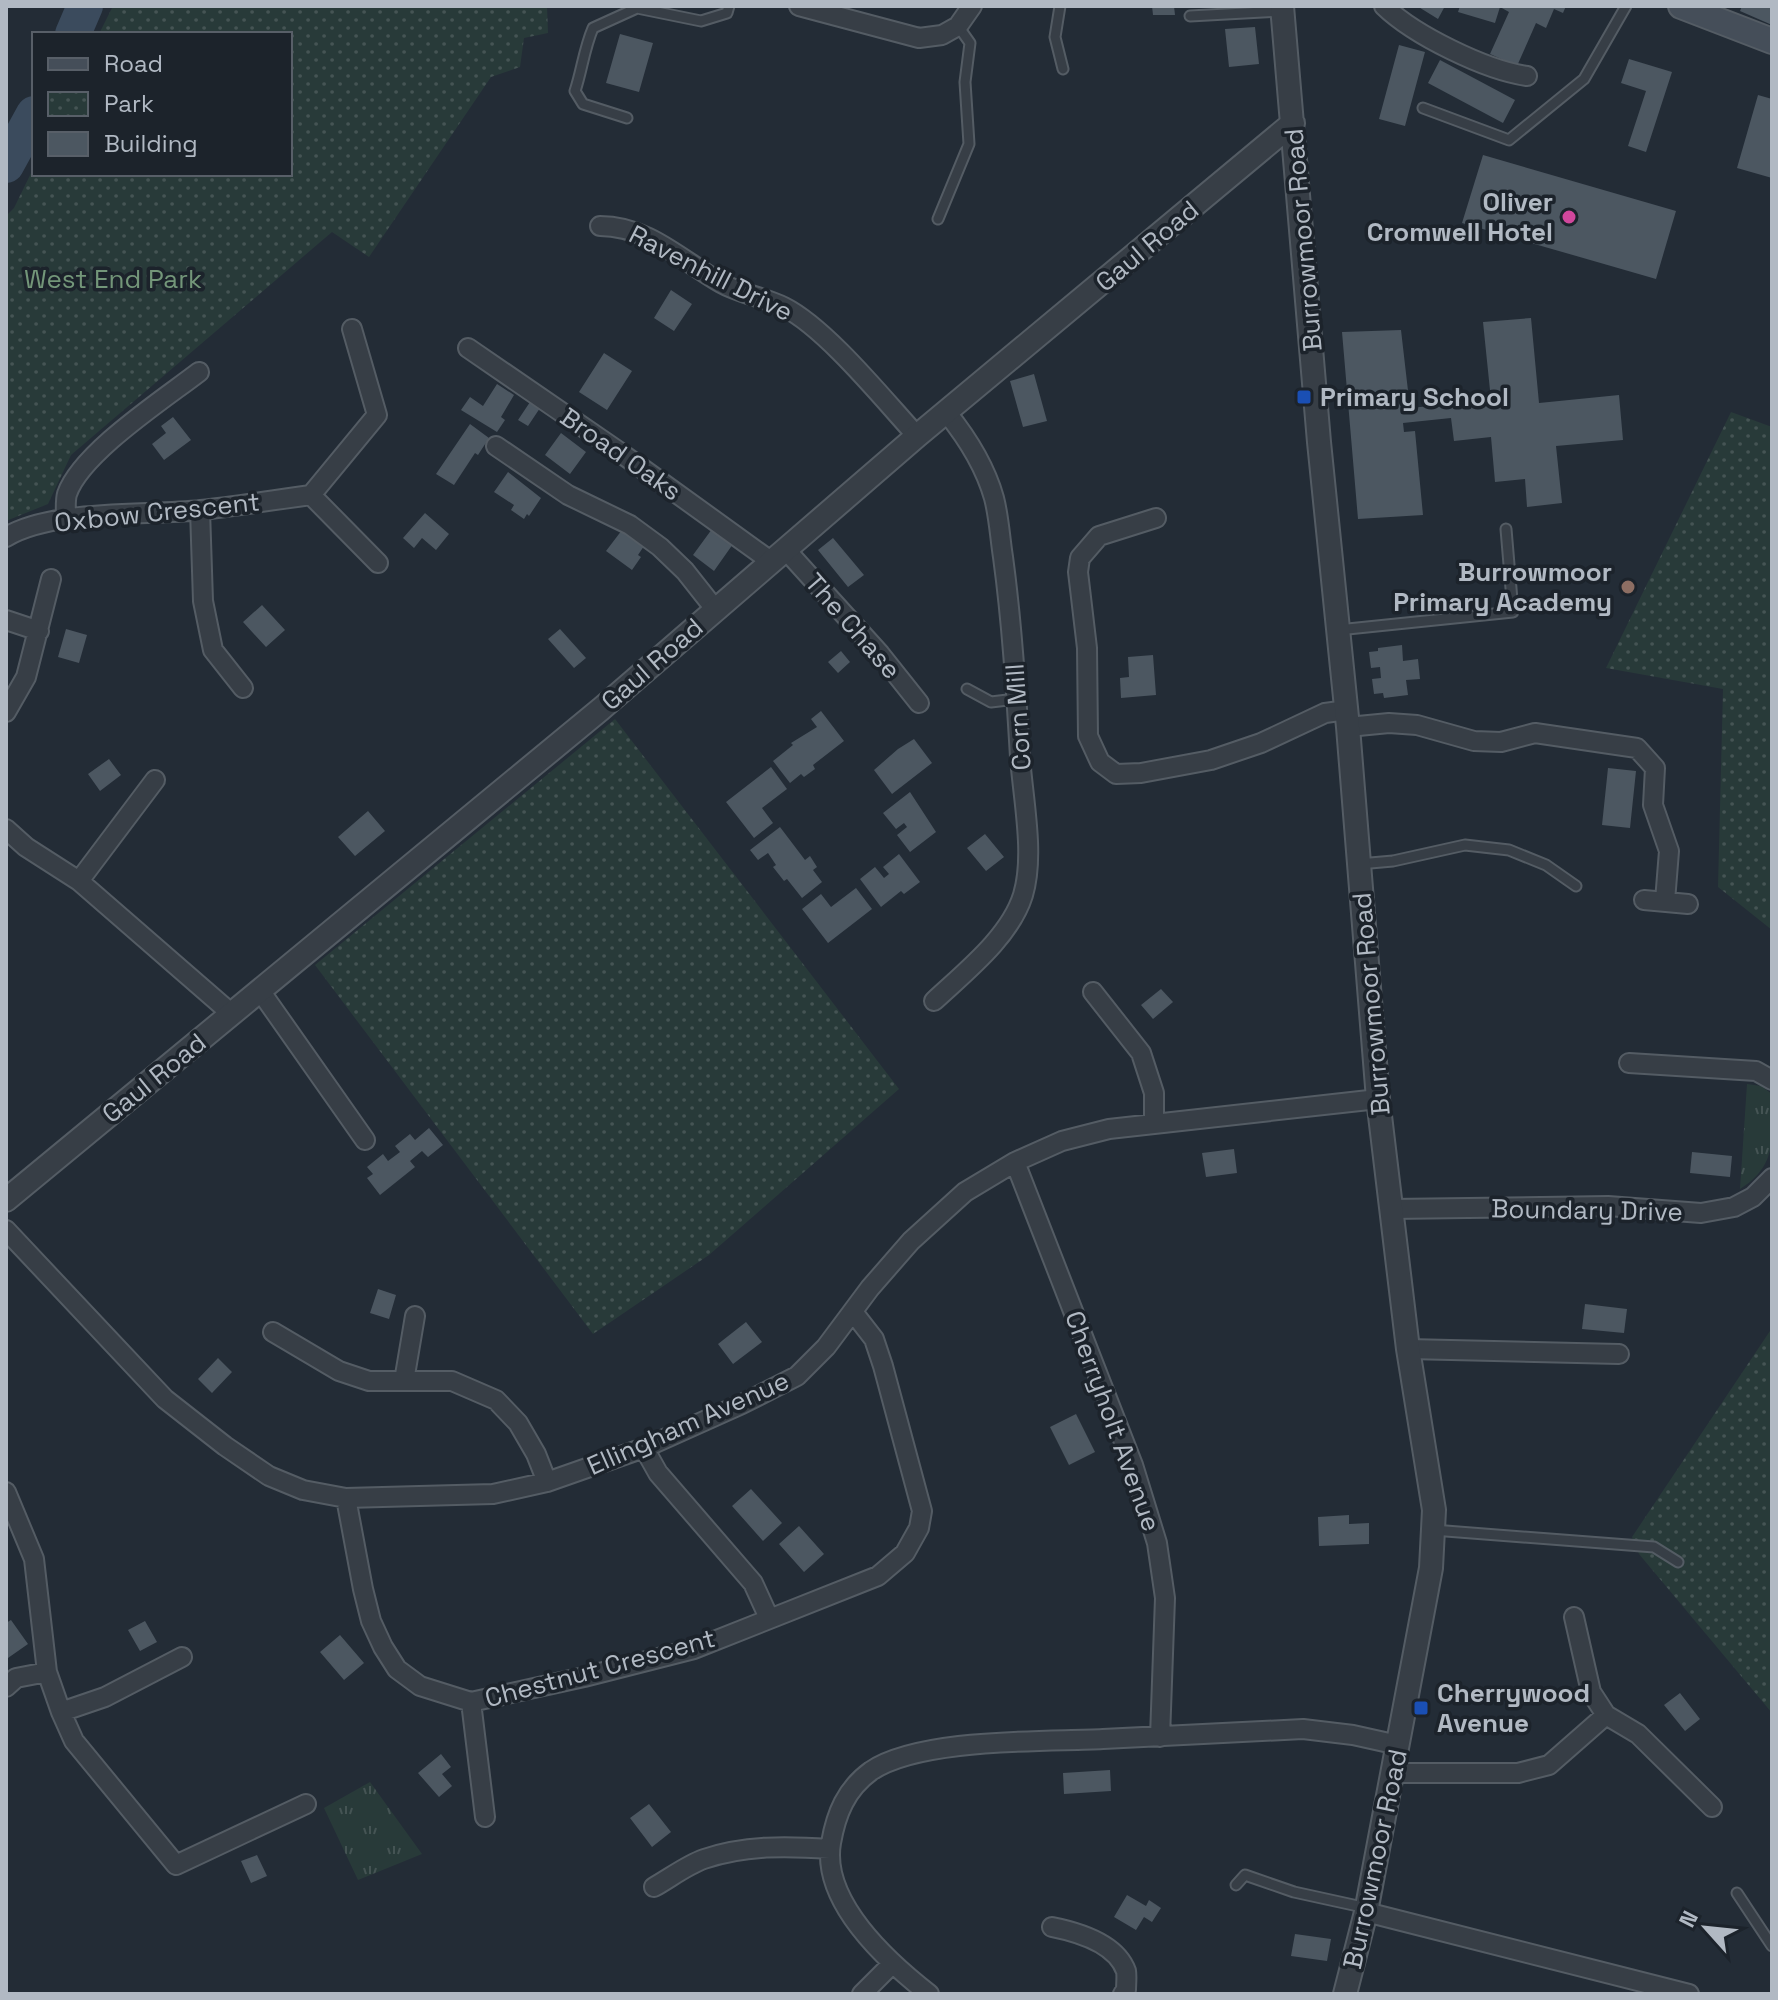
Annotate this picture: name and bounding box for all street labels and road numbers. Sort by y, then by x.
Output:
street label: Burrowmoor Road [1276,127,1330,353]
street label: Gaul Road [1088,193,1206,299]
street label: Ravenhill Drive [623,217,799,329]
street label: Broad Oaks [554,400,688,508]
street label: Oxbow Crescent [53,484,261,540]
street label: The Chase [798,566,908,686]
street label: Gaul Road [594,610,710,718]
street label: Corn Mill [997,663,1039,771]
street label: Burrowmoor Road [1344,891,1398,1117]
street label: Gaul Road [95,1026,213,1130]
street label: Boundary Drive [1491,1191,1683,1229]
street label: Cherryholt Avenue [1057,1306,1169,1536]
street label: Ellingham Avenue [582,1363,794,1483]
street label: Chestnut Crescent [481,1621,719,1715]
street label: Burrowmoor Road [1335,1746,1415,1972]

